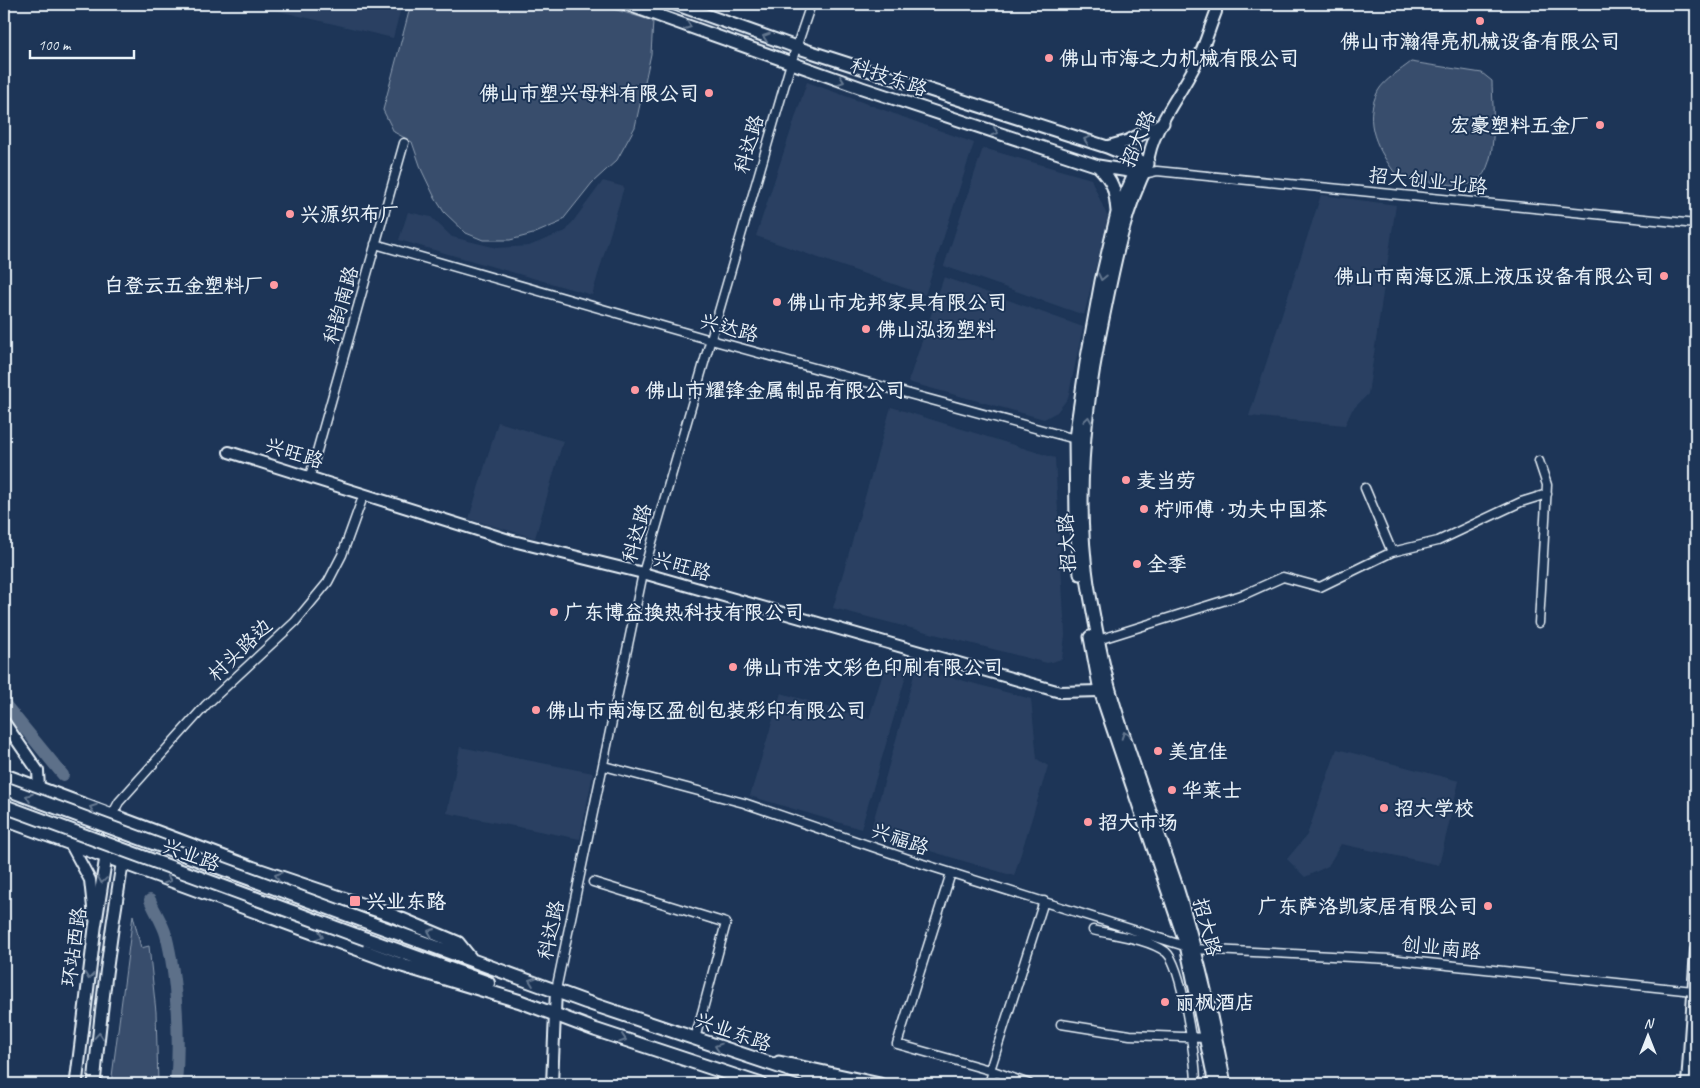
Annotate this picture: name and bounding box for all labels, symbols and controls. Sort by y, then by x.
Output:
marker: 佛山市瀚得亮机械设备有限公司 [1474,15,1486,27]
one-way arrow [683,20,692,30]
scale bar [30,28,134,60]
place label: 佛山市瀚得亮机械设备有限公司 [1340,29,1620,54]
one-way arrow [762,33,770,43]
text: 100 m [38,36,72,55]
place label: 佛山市海之力机械有限公司 [1059,46,1299,71]
street label: 科技东路 [847,52,932,102]
marker: 佛山市海之力机械有限公司 [1043,52,1055,64]
one-way arrow [837,75,845,85]
place label: 佛山市塑兴母料有限公司 [479,81,699,106]
marker: 佛山市塑兴母料有限公司 [703,87,715,99]
street label: 招大路 [1115,106,1162,171]
street label: 科达路 [729,111,770,176]
place label: 宏豪塑料五金厂 [1450,113,1590,138]
marker: 宏豪塑料五金厂 [1594,119,1606,131]
one-way arrow [991,126,999,136]
one-way arrow [1083,136,1092,146]
street label: 招大创业北路 [1367,162,1490,200]
place label: 兴源织布厂 [300,202,400,227]
marker: 兴源织布厂 [284,208,296,220]
street label: 科韵南路 [318,262,364,347]
place label: 佛山市南海区源上液压设备有限公司 [1334,264,1654,289]
marker: 佛山市南海区源上液压设备有限公司 [1658,270,1670,282]
place label: 白登云五金塑料厂 [104,273,264,298]
one-way arrow [1097,273,1108,282]
marker: 白登云五金塑料厂 [268,279,280,291]
place label: 佛山市龙邦家具有限公司 [787,290,1007,315]
marker: 佛山市龙邦家具有限公司 [771,296,783,308]
street label: 兴达路 [697,308,762,348]
place label: 佛山泓扬塑料 [876,317,996,342]
marker: 佛山泓扬塑料 [860,323,872,335]
place label: 佛山市耀锋金属制品有限公司 [645,378,905,403]
marker: 佛山市耀锋金属制品有限公司 [629,384,641,396]
one-way arrow [1082,416,1093,424]
street label: 兴旺路 [262,432,327,474]
place label: 麦当劳 [1136,468,1196,493]
marker: 麦当劳 [1120,474,1132,486]
place label: 柠师傅 · 功夫中国茶 [1154,497,1327,522]
street label: 科达路 [617,500,658,565]
marker: 柠师傅 · 功夫中国茶 [1138,503,1150,515]
street label: 招大路 [1053,511,1081,574]
street label: 兴旺路 [650,546,715,587]
place label: 全季 [1147,552,1187,577]
marker: 全季 [1131,558,1143,570]
place label: 广东博益换热科技有限公司 [564,600,804,625]
marker: 广东博益换热科技有限公司 [548,606,560,618]
street label: 村头路边 [203,613,277,687]
place label: 佛山市浩文彩色印刷有限公司 [743,655,1003,680]
marker: 佛山市浩文彩色印刷有限公司 [727,661,739,673]
place label: 佛山市南海区盈创包装彩印有限公司 [546,698,866,723]
marker: 佛山市南海区盈创包装彩印有限公司 [530,704,542,716]
one-way arrow [1121,731,1131,740]
place label: 美宜佳 [1168,739,1228,764]
marker: 美宜佳 [1152,745,1164,757]
place label: 华莱士 [1182,778,1242,803]
marker: 华莱士 [1166,784,1178,796]
one-way arrow [25,793,34,803]
place label: 招大学校 [1394,796,1474,821]
marker: 招大学校 [1378,802,1390,814]
one-way arrow [89,804,98,814]
place label: 招大市场 [1098,810,1178,835]
marker: 招大市场 [1082,816,1094,828]
street label: 兴福路 [868,817,933,861]
street label: 兴业路 [159,833,224,877]
one-way arrow [275,872,283,882]
one-way arrow [163,874,171,884]
one-way arrow [97,877,108,885]
place label: 兴业东路 [366,889,446,914]
marker: 兴业东路 [348,894,362,908]
place label: 广东萨洛凯家居有限公司 [1258,894,1478,919]
street label: 招大路 [1187,895,1227,960]
street label: 科达路 [533,897,570,962]
marker: 广东萨洛凯家居有限公司 [1482,900,1494,912]
street label: 环站西路 [56,905,92,988]
one-way arrow [427,927,436,938]
one-way arrow [315,930,324,940]
street label: 创业南路 [1400,931,1483,965]
one-way arrow [84,973,95,981]
one-way arrow [528,977,537,987]
place label: 丽枫酒店 [1175,990,1255,1015]
marker: 丽枫酒店 [1159,996,1171,1008]
street label: 兴业东路 [691,1007,776,1057]
north arrow [1622,1010,1672,1060]
text: N [1644,1015,1655,1032]
one-way arrow [93,1031,104,1039]
one-way arrow [618,1033,627,1043]
one-way arrow [714,1043,723,1053]

